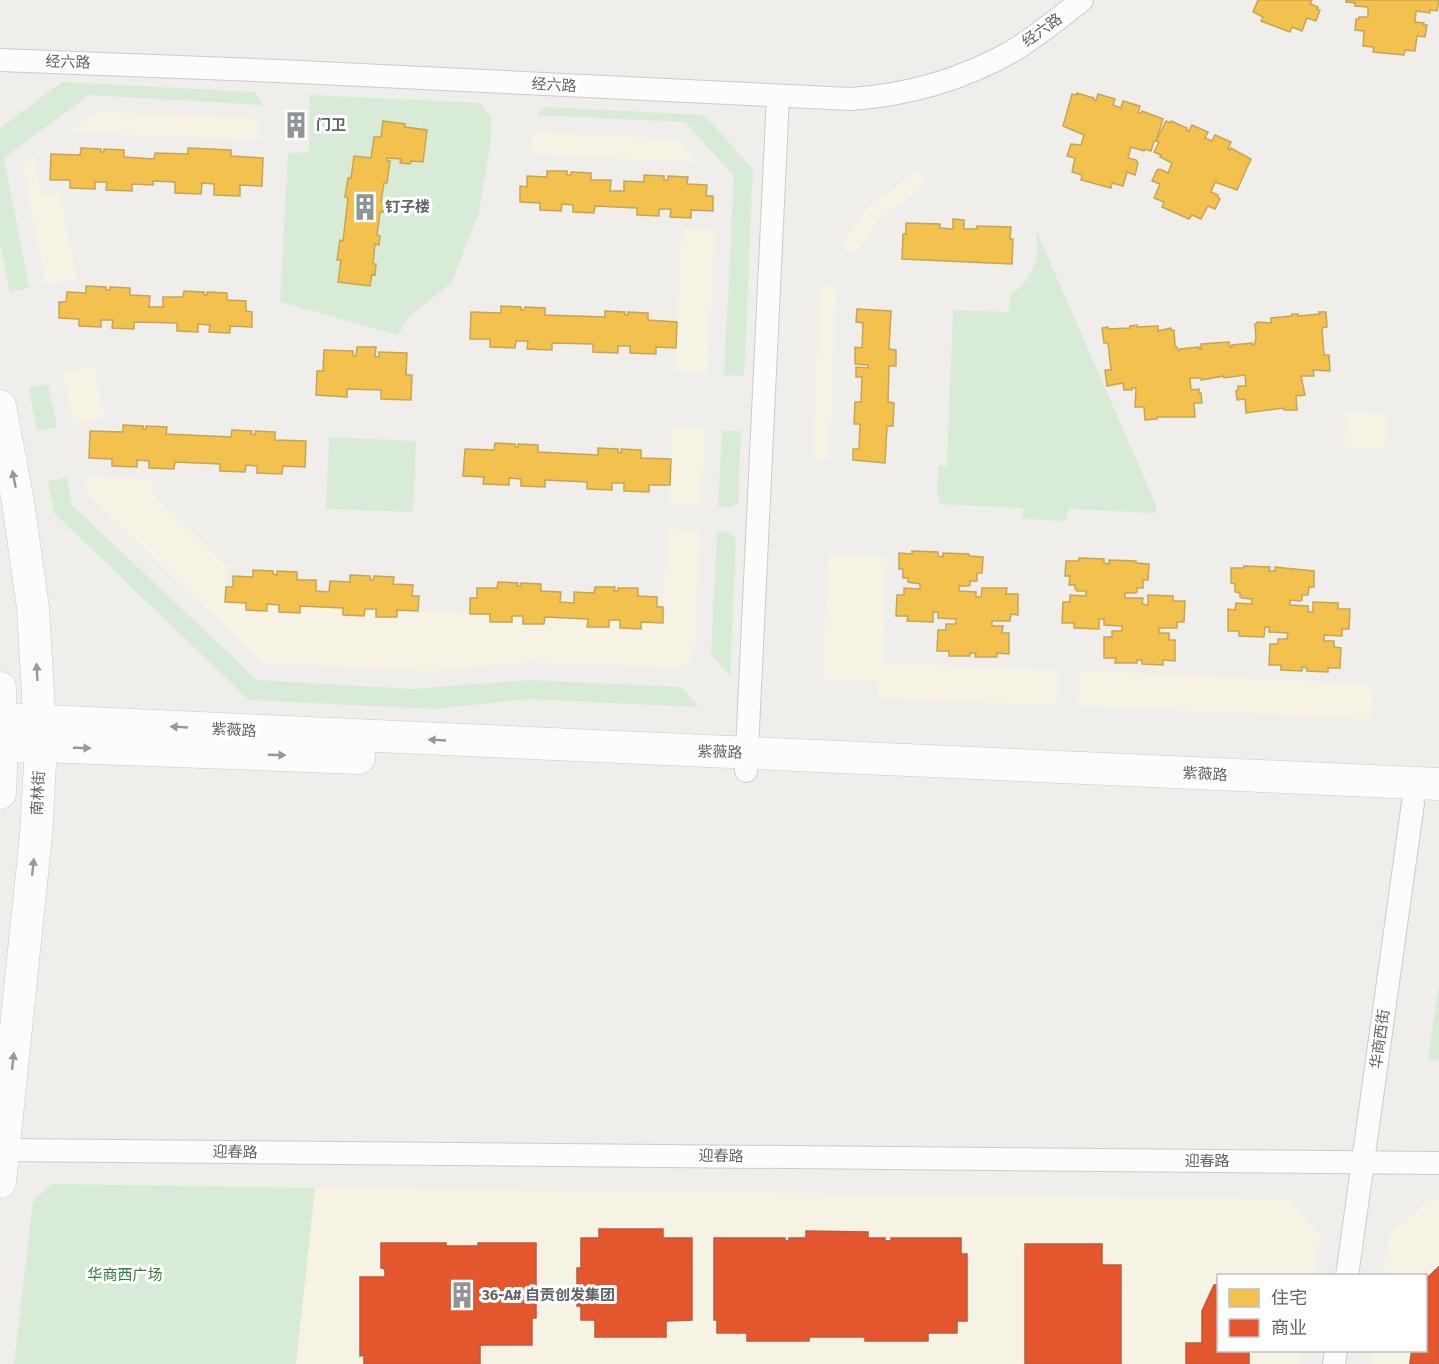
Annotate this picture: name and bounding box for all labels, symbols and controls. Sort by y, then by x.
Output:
street label: 经六路 [1019,9,1065,51]
street label: 经六路 [45,52,91,72]
street label: 经六路 [531,75,577,95]
building icon: 门卫 [281,110,311,140]
place label: 门卫 [316,116,346,134]
building icon: 钉子楼 [350,192,380,222]
place label: 钉子楼 [385,198,430,216]
one-way arrow [9,469,18,488]
one-way arrow [32,663,41,682]
street label: 紫薇路 [211,720,257,740]
one-way arrow [169,723,188,732]
one-way arrow [427,735,446,744]
street label: 紫薇路 [697,742,743,762]
one-way arrow [72,743,91,752]
one-way arrow [267,750,286,759]
street label: 紫薇路 [1182,764,1228,784]
street label: 南林街 [28,770,48,816]
one-way arrow [28,857,38,876]
street label: 华商西街 [1367,1008,1393,1070]
one-way arrow [8,1051,18,1070]
street label: 迎春路 [212,1143,258,1161]
street label: 迎春路 [698,1147,744,1165]
street label: 迎春路 [1184,1152,1230,1170]
park label: 华商西广场 [87,1266,163,1284]
legend [1217,1274,1427,1352]
building icon: 36-A# 自贡创发集团 [447,1280,477,1310]
place label: 36-A# 自贡创发集团 [481,1286,615,1304]
text: 住宅 [1271,1287,1307,1309]
text: 商业 [1271,1317,1307,1339]

